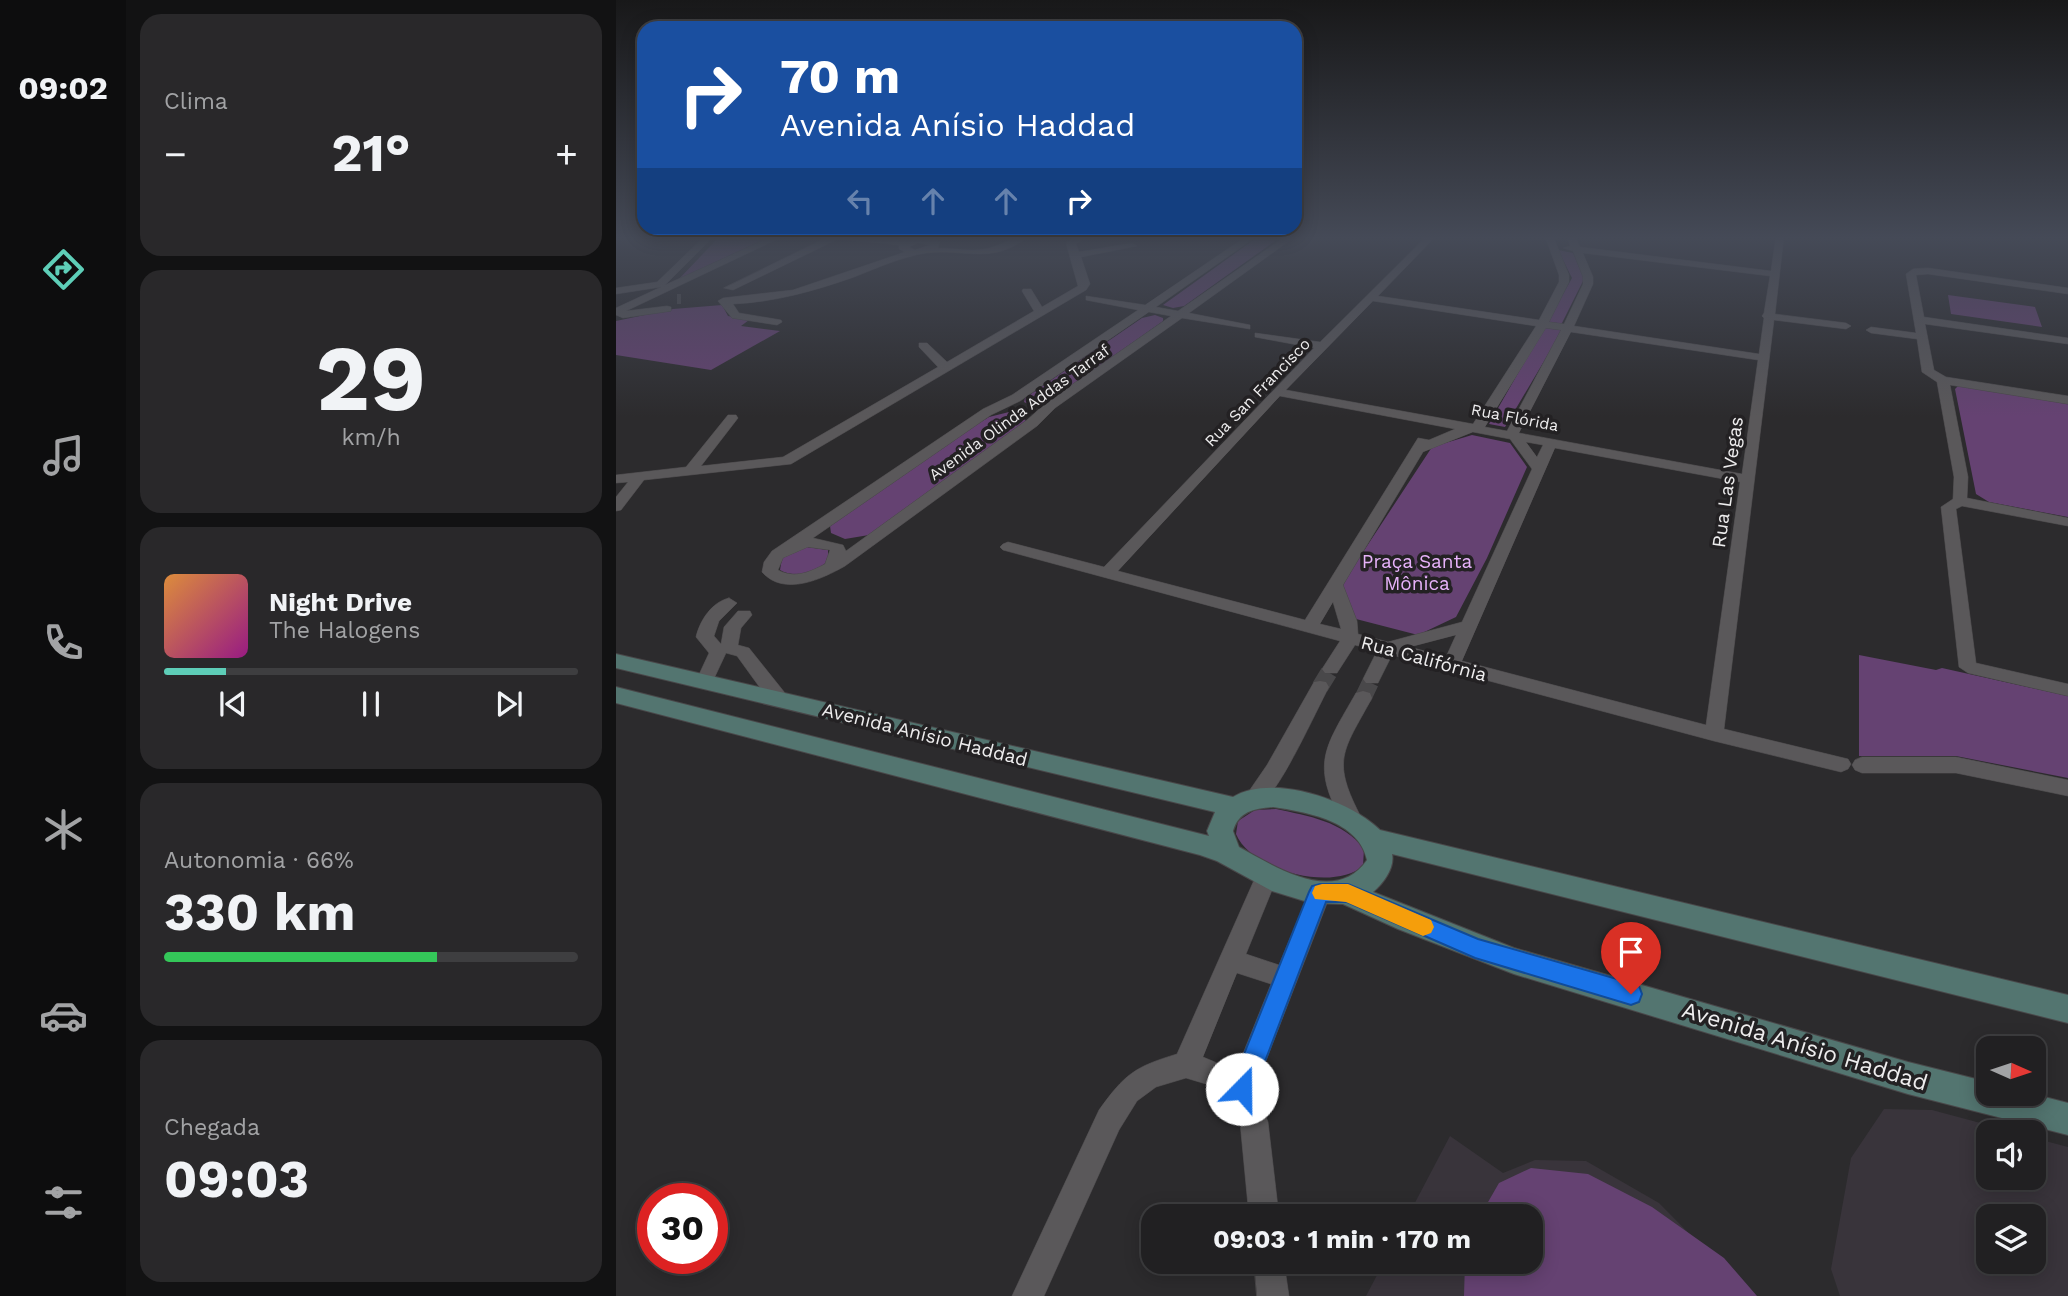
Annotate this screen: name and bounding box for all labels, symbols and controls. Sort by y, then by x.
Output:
text: 70 m [780,47,900,105]
icon: right [665,49,756,140]
text: 09:02 [18,69,108,107]
text: Clima [164,88,228,115]
text: Avenida Anísio Haddad [780,106,1135,144]
text: 21° [331,123,411,184]
text: − [164,132,187,176]
text: + [555,132,578,176]
icon: left [841,182,879,220]
icon: ahead [914,182,952,220]
icon: ahead [987,182,1025,220]
icon: right [1060,182,1098,220]
icon: directions [39,245,88,294]
text: 29 [316,325,426,432]
street label: Rua San Francisco [1201,334,1314,451]
street label: Avenida Olinda Addas Tarraf [925,340,1114,484]
street label: Rua Flórida [1470,400,1560,435]
street label: Rua Las Vegas [1707,415,1748,549]
text: km/h [341,424,401,451]
icon: music [39,431,88,480]
park label: Praça Santa Mônica [1362,550,1472,595]
text: Night Drive [269,587,412,617]
text: The Halogens [269,617,420,644]
icon: phone [39,618,88,667]
street label: Rua Califórnia [1358,631,1490,686]
icon: previous [214,685,252,723]
icon: pause [352,685,390,723]
icon: next [490,685,528,723]
street label: Avenida Anísio Haddad [820,698,1030,771]
icon: climate [39,805,88,854]
text: Autonomia · 66% [164,847,354,874]
text: 330 km [164,882,355,943]
pin [1601,922,1661,994]
icon: arrive [1612,933,1650,971]
icon: car [39,991,88,1040]
street label: Avenida Anísio Haddad [1679,996,1931,1097]
north arrow [1976,1036,2046,1106]
map controls [1976,1036,2046,1274]
position arrow [1205,1052,1279,1126]
text: Chegada [164,1114,260,1141]
button: sound [1976,1120,2046,1190]
text: 09:03 [164,1149,309,1210]
icon: filters [39,1178,88,1227]
speed limit sign: 30 [637,1183,728,1274]
button: layers [1976,1204,2046,1274]
text: 09:03 · 1 min · 170 m [1213,1224,1471,1254]

